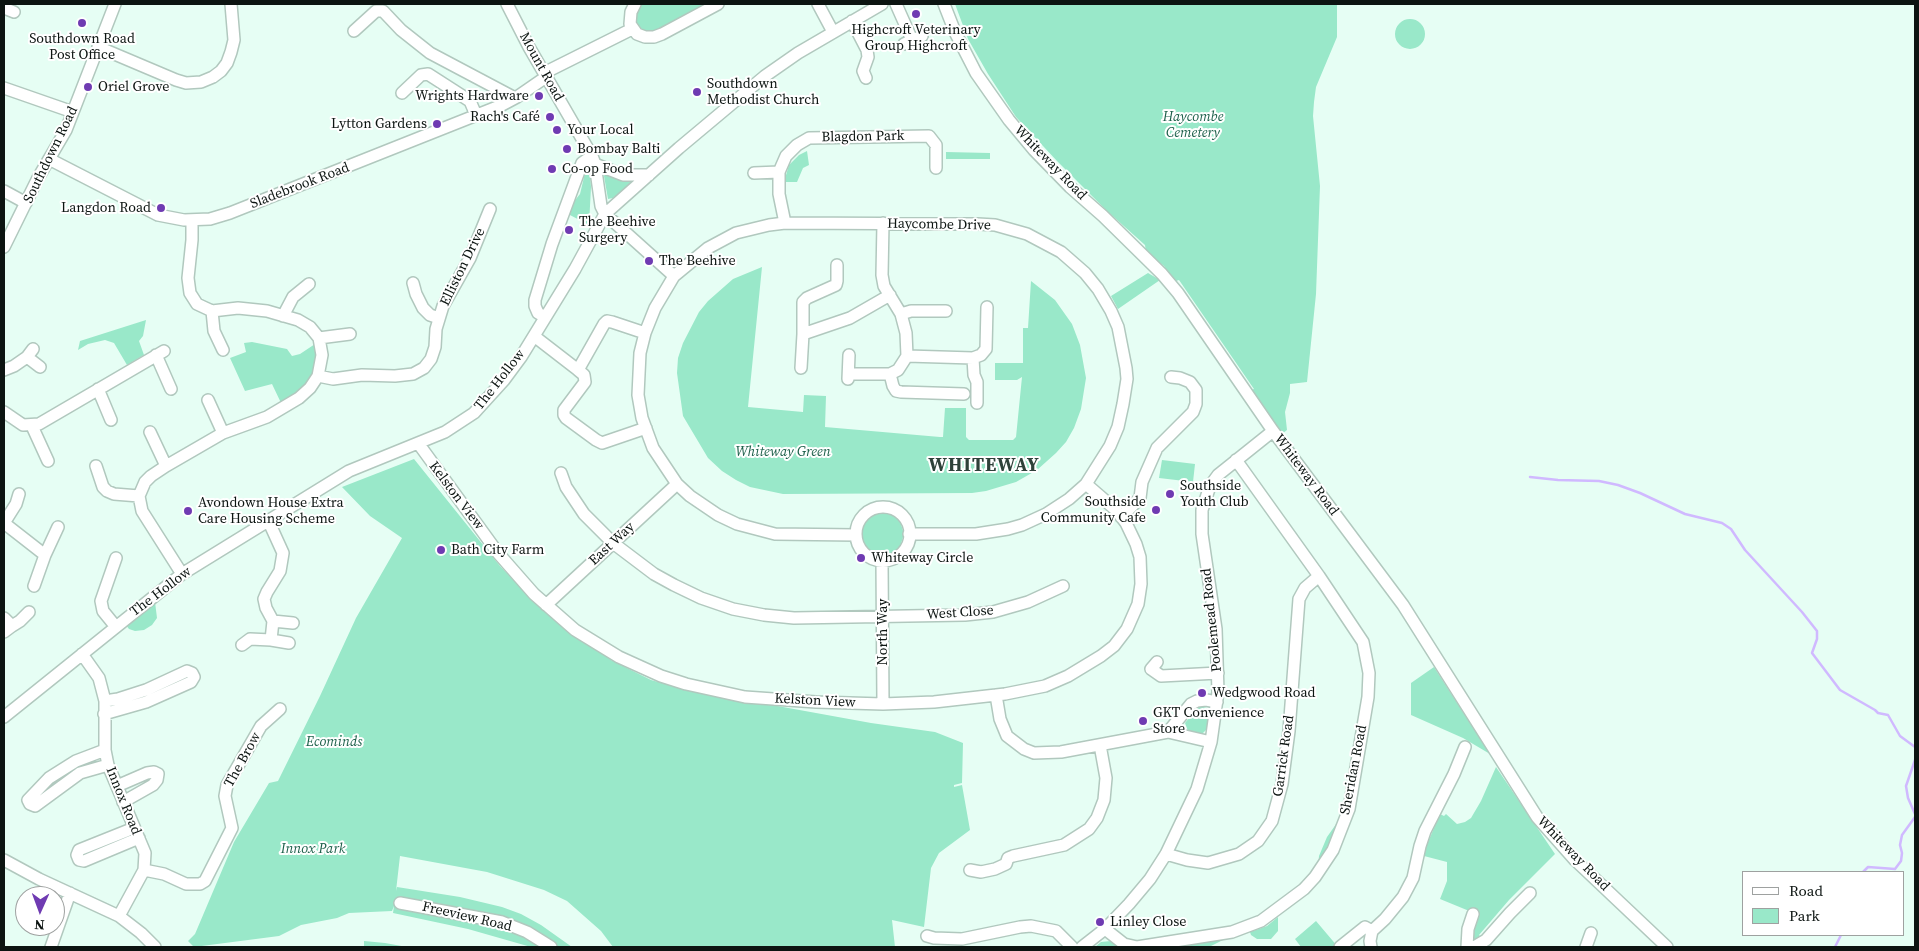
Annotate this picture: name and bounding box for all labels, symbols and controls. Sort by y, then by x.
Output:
marker: Highcroft Veterinary Group Highcroft [910,8,922,20]
marker: Southdown Road Post Office [76,17,88,29]
place label: Highcroft Veterinary Group Highcroft [851,22,981,54]
street label: Mount Road [515,30,567,104]
place label: Southdown Road Post Office [29,31,135,64]
place label: Southdown Methodist Church [707,76,819,108]
place label: Oriel Grove [98,79,169,95]
marker: Oriel Grove [82,81,94,93]
marker: Southdown Methodist Church [691,86,703,98]
place label: Wrights Hardware [415,88,529,104]
marker: Wrights Hardware [533,90,545,102]
street label: Southdown Road [20,104,82,206]
place label: Rach's Café [470,109,540,125]
park label: Haycombe Cemetery [1163,109,1223,142]
marker: Rach's Café [544,111,556,123]
place label: Lytton Gardens [331,116,427,132]
marker: Lytton Gardens [431,118,443,130]
place label: Your Local [567,122,634,138]
street label: Whiteway Road [1010,122,1090,204]
marker: Your Local [551,124,563,136]
street label: Blagdon Park [821,128,905,146]
place label: Bombay Balti [577,141,660,157]
marker: Bombay Balti [561,143,573,155]
street label: Sladebrook Road [248,159,352,213]
place label: Co-op Food [562,161,633,177]
marker: Co-op Food [546,163,558,175]
place label: Langdon Road [61,200,151,216]
marker: Langdon Road [155,202,167,214]
place label: The Beehive Surgery [579,214,656,246]
street label: Haycombe Drive [887,216,991,234]
marker: The Beehive Surgery [563,224,575,236]
street label: Elliston Drive [437,225,489,309]
place label: The Beehive [659,253,736,269]
marker: The Beehive [643,255,655,267]
street label: The Hollow [471,346,529,414]
street label: Whiteway Road [1270,431,1342,519]
park label: Whiteway Green [735,444,831,460]
district label: WHITEWAY [927,455,1041,477]
street label: Kelston View [425,459,487,533]
place label: Southside Youth Club [1180,478,1249,511]
marker: Southside Youth Club [1164,488,1176,500]
place label: Southside Community Cafe [1041,494,1146,526]
place label: Avondown House Extra Care Housing Scheme [198,495,344,528]
marker: Southside Community Cafe [1150,504,1162,516]
marker: Avondown House Extra Care Housing Scheme [182,505,194,517]
street label: East Way [586,519,638,569]
place label: Bath City Farm [451,542,544,558]
marker: Bath City Farm [435,544,447,556]
place label: Whiteway Circle [871,550,973,566]
marker: Whiteway Circle [855,552,867,564]
street label: The Hollow [127,564,195,620]
street label: Poolemead Road [1198,567,1226,673]
street label: North Way [875,599,891,665]
street label: West Close [926,602,994,624]
place label: Wedgwood Road [1212,685,1315,701]
marker: Wedgwood Road [1196,687,1208,699]
street label: Kelston View [774,690,856,712]
place label: GKT Convenience Store [1153,705,1264,738]
street label: Garrick Road [1270,714,1298,798]
marker: GKT Convenience Store [1137,715,1149,727]
street label: Sheridan Road [1337,724,1371,816]
street label: The Brow [221,730,265,790]
park label: Ecominds [306,734,362,750]
street label: Innox Road [102,765,144,837]
street label: Whiteway Road [1533,813,1613,895]
park label: Innox Park [281,841,345,857]
legend [1742,871,1904,936]
text: Road [1789,880,1823,901]
north arrow [15,886,65,936]
street label: Freeview Road [420,899,514,935]
text: Park [1789,905,1820,926]
place label: Linley Close [1110,914,1187,930]
text: N [34,915,45,935]
marker: Linley Close [1094,916,1106,928]

